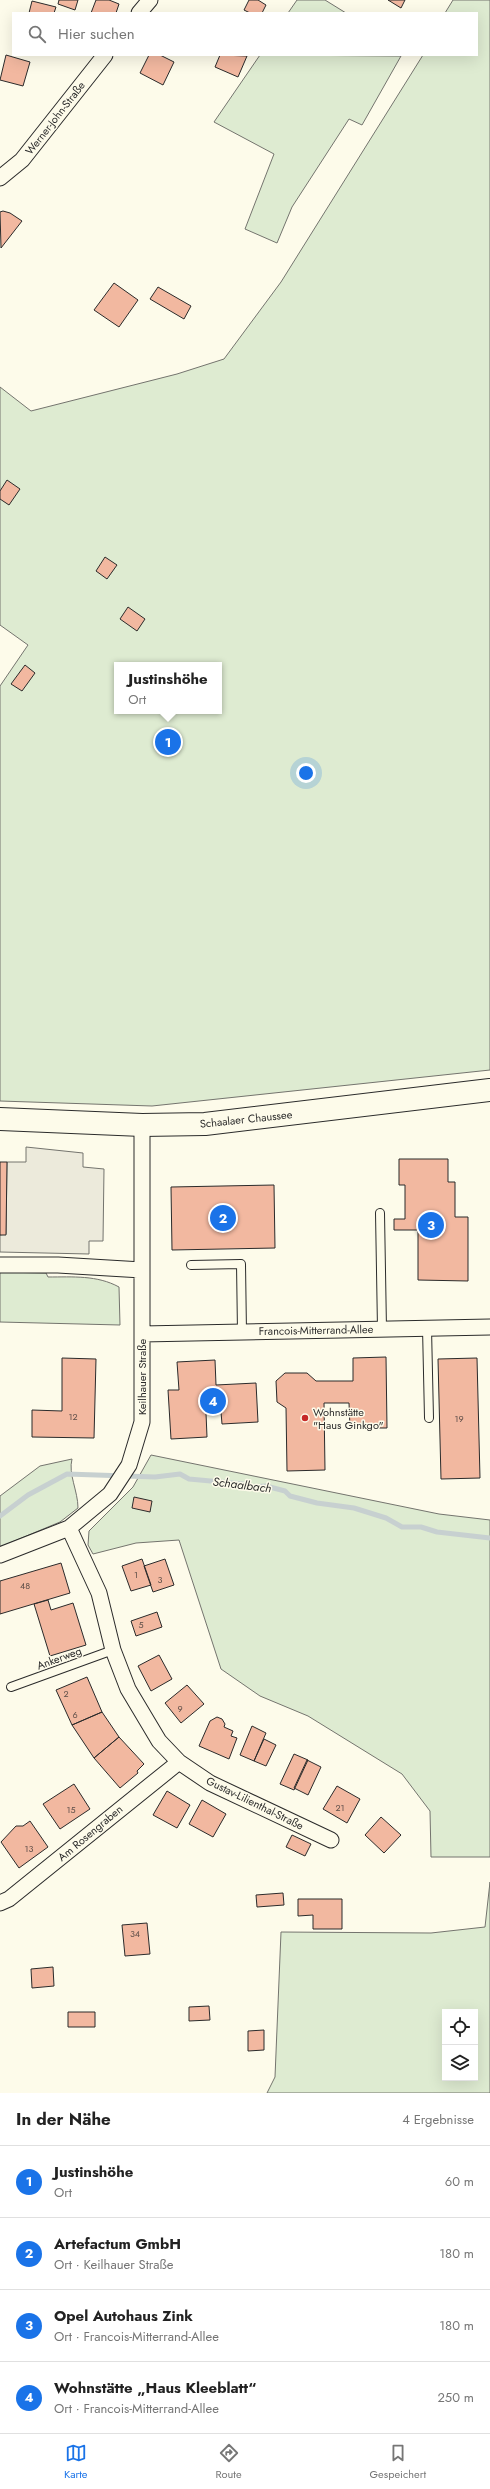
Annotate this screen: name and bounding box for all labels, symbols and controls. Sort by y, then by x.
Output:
search box [12,12,478,56]
icon: search [26,23,48,45]
text: Hier suchen [58,23,135,45]
street label: Werner-John-Straße [21,78,89,158]
popup [114,662,222,714]
text: Justinshöhe [128,668,208,690]
text: Ort [128,690,146,709]
pin: 1 [155,727,181,757]
your location [296,763,316,783]
street label: Schaalaer Chaussee [199,1106,293,1132]
pin: 2 [210,1203,236,1233]
pin: 3 [418,1210,444,1240]
street label: Francois-Mitterrand-Allee [259,1321,374,1339]
street label: Keilhauer Straße [134,1339,150,1415]
pin: 4 [200,1386,226,1416]
place label: Wohnstätte "Haus Ginkgo" [313,1404,384,1433]
house number: 12 [68,1410,78,1423]
house number: 19 [454,1412,464,1425]
marker: Wohnstätte "Haus Ginkgo" [300,1413,310,1423]
water label: Schaalbach [212,1472,272,1498]
house number: 1 [134,1568,138,1581]
house number: 3 [158,1573,163,1586]
house number: 48 [20,1579,30,1592]
house number: 5 [138,1618,144,1631]
street label: Ankerweg [34,1642,84,1674]
house number: 2 [63,1687,69,1700]
house number: 9 [177,1702,183,1715]
house number: 6 [72,1708,78,1721]
street label: Gustav-Lilienthal-Straße [204,1772,307,1834]
street label: Am Rosengraben [54,1801,126,1865]
house number: 21 [335,1801,345,1814]
house number: 15 [66,1803,76,1816]
house number: 13 [25,1842,34,1855]
house number: 34 [130,1927,140,1940]
map controls [442,2009,478,2081]
button: locate [442,2009,478,2045]
button: layers [442,2045,478,2081]
text: In der Nähe [16,2107,111,2131]
text: 4 Ergebnisse [402,2110,474,2129]
text: Justinshöhe [54,2161,133,2183]
text: 1 [26,2172,32,2191]
text: 60 m [445,2172,474,2191]
text: Ort [54,2183,72,2202]
text: Artefactum GmbH [54,2233,181,2255]
text: 2 [25,2244,33,2263]
text: 180 m [439,2244,474,2263]
text: Ort · Keilhauer Straße [54,2255,174,2274]
text: Opel Autohaus Zink [54,2305,193,2327]
text: 3 [25,2316,33,2335]
text: 180 m [439,2316,474,2335]
text: Ort · Francois-Mitterrand-Allee [54,2327,219,2346]
text: Wohnstätte „Haus Kleeblatt“ [54,2377,257,2399]
text: 4 [24,2388,34,2407]
text: 250 m [437,2388,474,2407]
text: Ort · Francois-Mitterrand-Allee [54,2399,219,2418]
tab: Karte [64,2442,88,2482]
tab: Route [215,2442,242,2482]
tab: Gespeichert [370,2442,426,2482]

